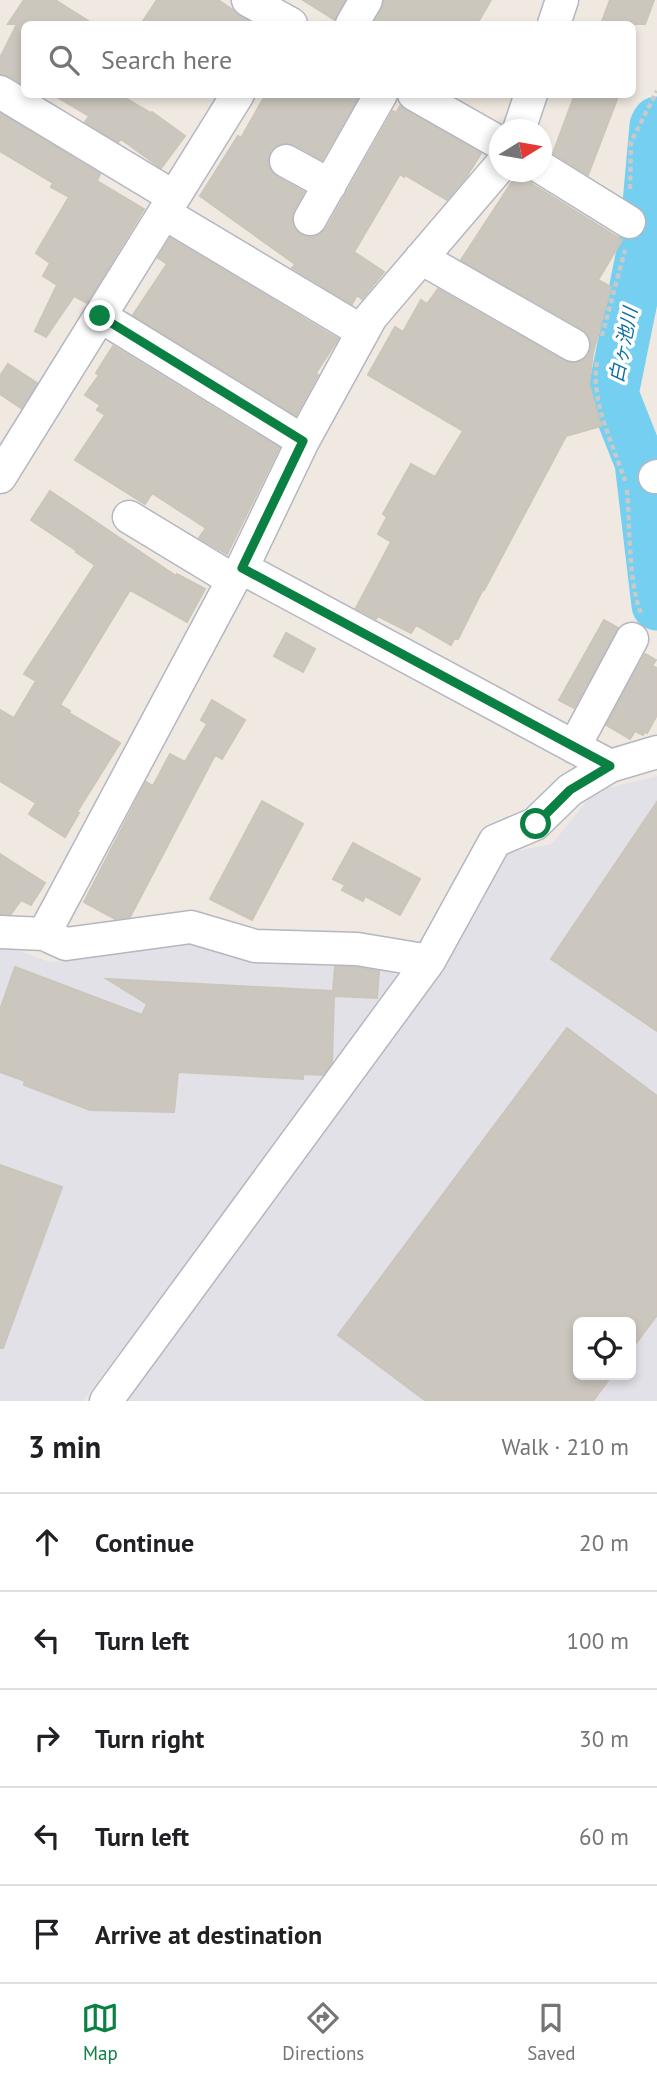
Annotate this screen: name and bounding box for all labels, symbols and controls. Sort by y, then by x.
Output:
search box [21,21,636,98]
icon: search [45,41,83,79]
text: Search here [101,43,232,76]
north arrow [489,119,552,182]
route end [84,300,115,331]
water label: 白ヶ池川 [604,303,642,385]
route start [520,808,551,839]
map controls [573,1317,636,1380]
button: locate [573,1317,636,1380]
text: 3 min [28,1427,101,1466]
text: Walk · 210 m [502,1432,629,1461]
icon: ahead [28,1523,66,1561]
text: Continue [95,1526,194,1559]
text: 20 m [579,1528,629,1557]
icon: left [28,1621,66,1659]
text: Turn left [95,1624,189,1657]
text: 100 m [567,1626,629,1655]
icon: right [28,1719,66,1757]
text: Turn right [95,1722,204,1755]
text: 30 m [579,1724,629,1753]
icon: left [28,1817,66,1855]
text: Turn left [95,1820,189,1853]
text: 60 m [579,1822,629,1851]
icon: arrive [28,1915,66,1953]
text: Arrive at destination [95,1918,322,1951]
tab: Map [81,1999,119,2065]
tab: Directions [282,1999,364,2065]
tab: Saved [527,1999,576,2065]

